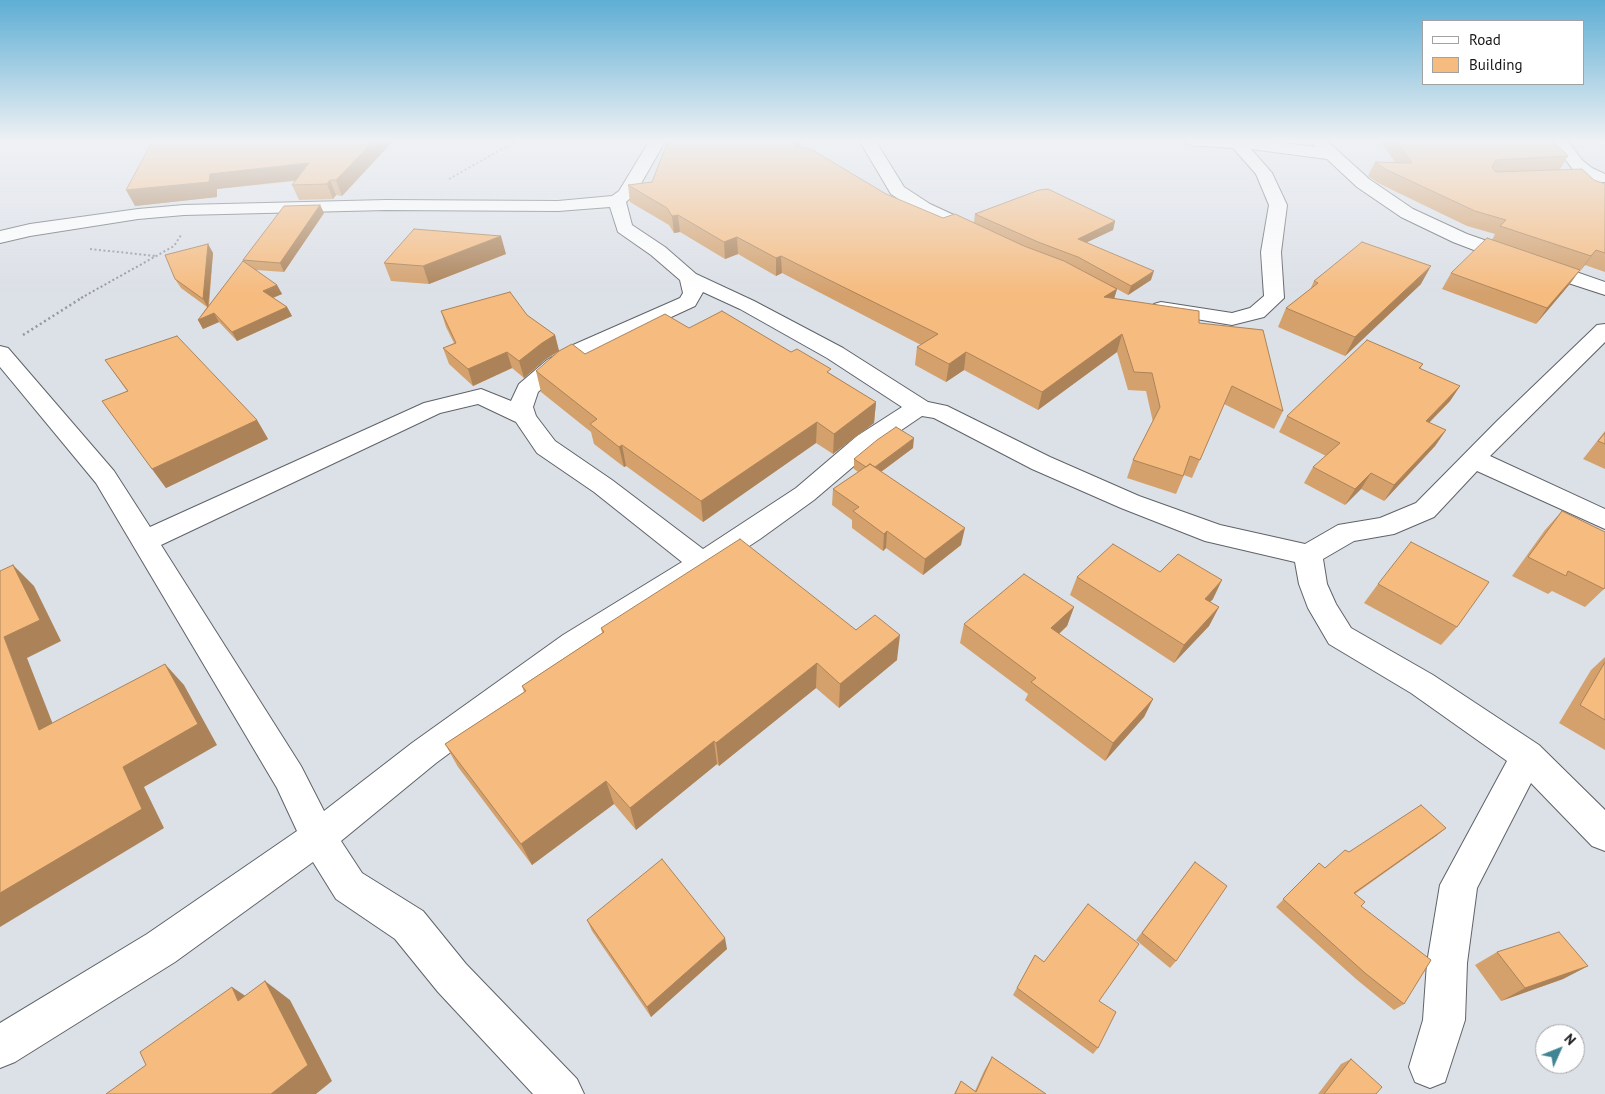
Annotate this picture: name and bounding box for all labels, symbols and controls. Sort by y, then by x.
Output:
legend [1422,20,1585,85]
text: Road [1469,30,1501,49]
text: Building [1469,55,1523,74]
north arrow [1535,1024,1585,1074]
text: N [1560,1030,1580,1049]

